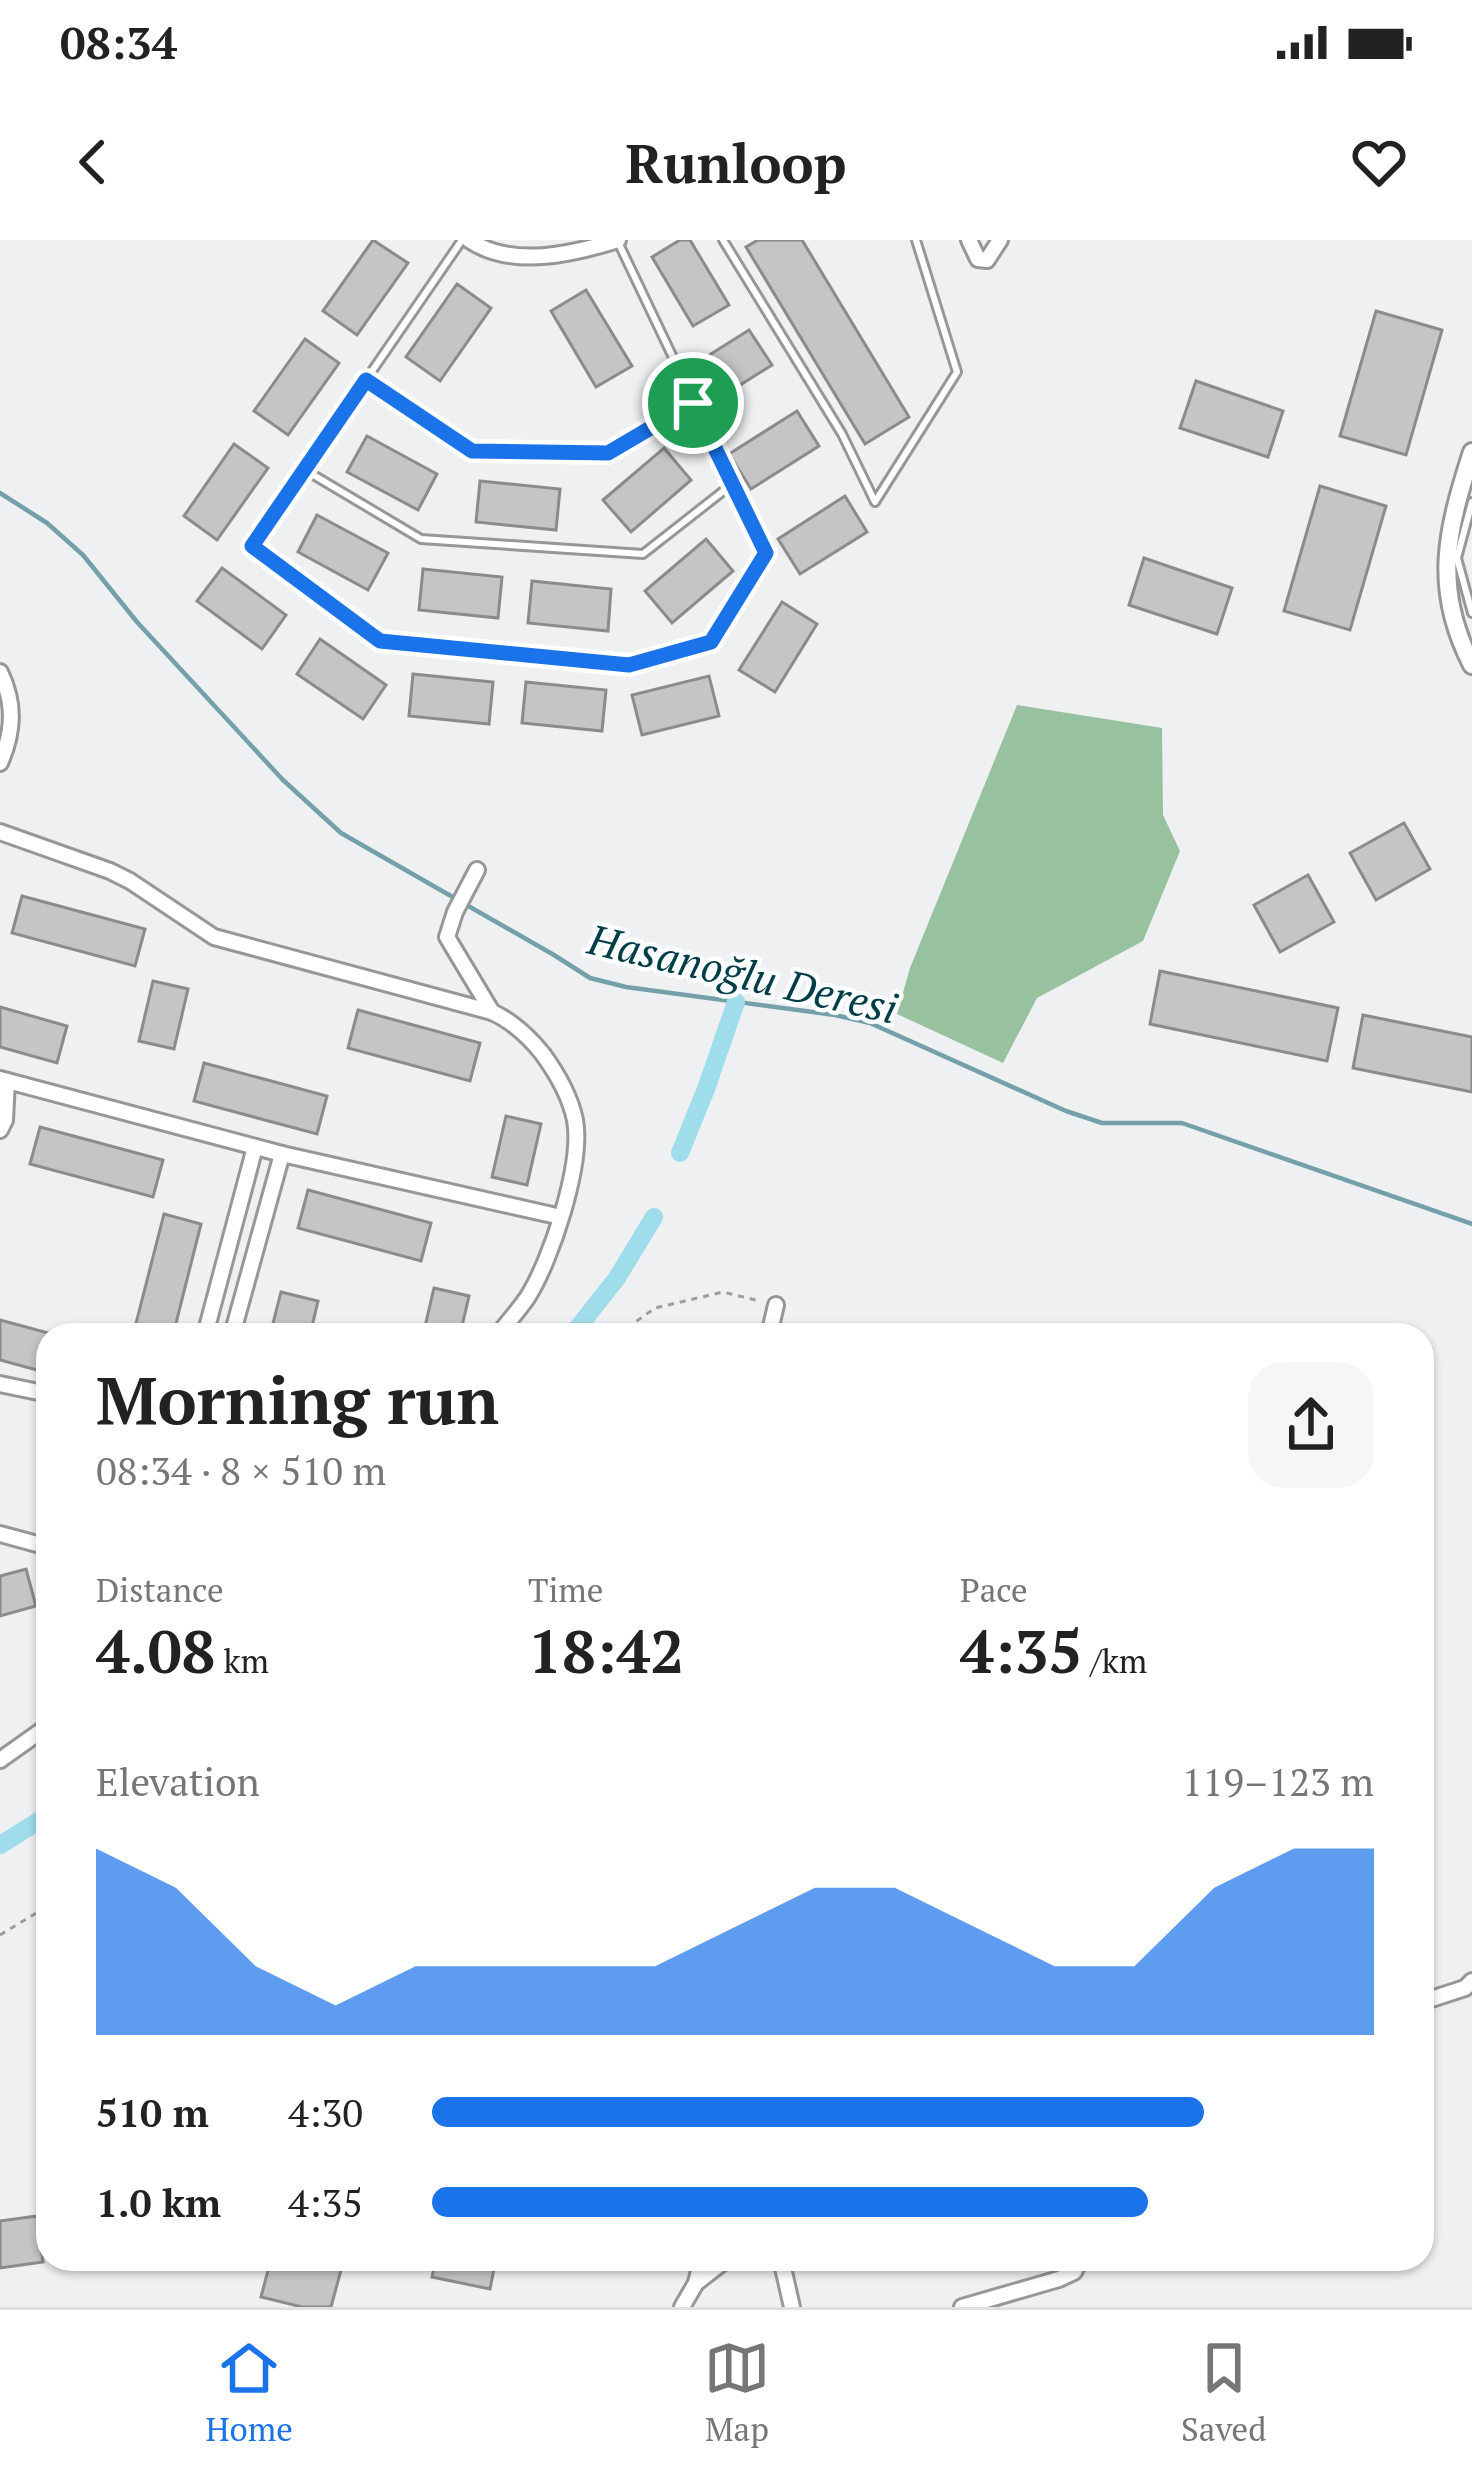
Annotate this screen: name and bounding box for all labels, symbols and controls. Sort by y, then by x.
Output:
text: 08:34 [60,12,177,72]
text: Runloop [626,127,846,198]
icon: back [60,129,126,195]
icon: heart [1346,129,1412,195]
pin [642,352,744,454]
icon: arrive [660,370,726,436]
water label: Hasanoğlu Deresi [582,910,903,1036]
text: Morning run [96,1355,499,1443]
button: share [1248,1362,1374,1488]
text: 08:34 · 8 × 510 m [96,1444,386,1496]
text: Distance [96,1568,223,1611]
text: Time [528,1568,603,1611]
text: Pace [960,1568,1028,1611]
text: 4.08 [96,1611,215,1690]
text: 18:42 [528,1611,684,1690]
text: 4:35 [960,1611,1082,1690]
text: km [215,1639,269,1682]
text: /km [1082,1639,1147,1682]
text: Elevation [96,1755,260,1807]
text: 119–123 m [1182,1755,1374,1807]
text: 510 m [96,2086,209,2138]
text: 4:30 [288,2086,363,2138]
text: 1.0 km [96,2176,221,2228]
text: 4:35 [288,2176,363,2228]
tab: Home [206,2335,293,2450]
tab: Map [704,2335,770,2450]
tab: Saved [1181,2335,1266,2450]

